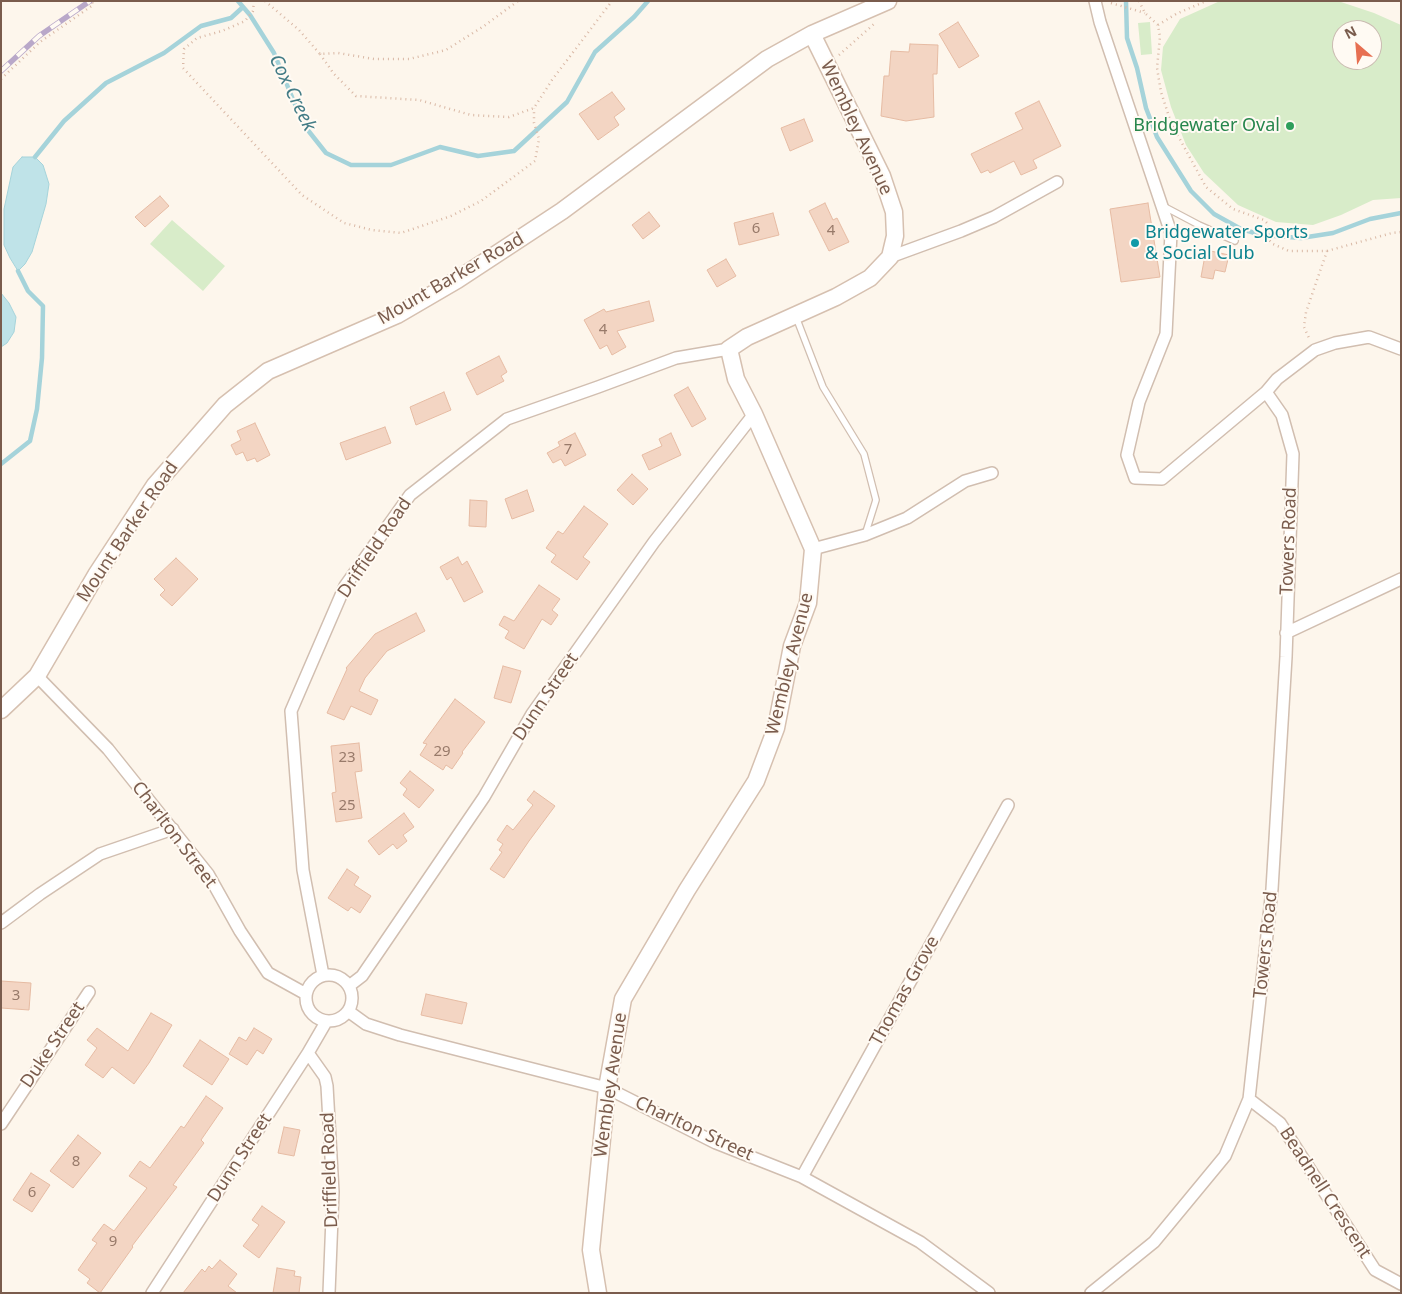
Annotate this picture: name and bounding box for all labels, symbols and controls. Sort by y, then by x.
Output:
north arrow [1332,20,1382,70]
text: N [1341,21,1360,43]
water label: Cox Creek [264,51,320,135]
street label: Wembley Avenue [815,57,897,199]
place label: Bridgewater Oval [1133,115,1280,137]
marker: Bridgewater Oval [1284,120,1296,132]
house number: 6 [752,220,760,238]
house number: 4 [827,222,835,240]
place label: Bridgewater Sports & Social Club [1145,222,1308,264]
street label: Mount Barker Road [374,228,528,330]
marker: Bridgewater Sports & Social Club [1129,237,1141,249]
house number: 4 [599,321,607,339]
house number: 7 [564,441,572,459]
street label: Mount Barker Road [73,458,183,606]
street label: Towers Road [1276,487,1302,595]
street label: Driffield Road [334,494,416,602]
street label: Wembley Avenue [762,591,818,737]
street label: Dunn Street [509,649,583,745]
house number: 29 [433,743,451,761]
house number: 23 [338,749,356,767]
street label: Charlton Street [127,777,221,893]
house number: 25 [338,797,356,815]
street label: Towers Road [1250,890,1282,1000]
street label: Thomas Grove [866,932,944,1050]
house number: 3 [12,987,20,1005]
street label: Duke Street [16,998,90,1092]
street label: Wembley Avenue [590,1011,632,1159]
street label: Charlton Street [631,1092,757,1166]
street label: Dunn Street [203,1110,277,1206]
street label: Driffield Road [317,1112,343,1228]
street label: Beadnell Crescent [1275,1123,1375,1263]
house number: 8 [72,1153,80,1171]
house number: 6 [28,1184,36,1202]
house number: 9 [109,1233,117,1251]

